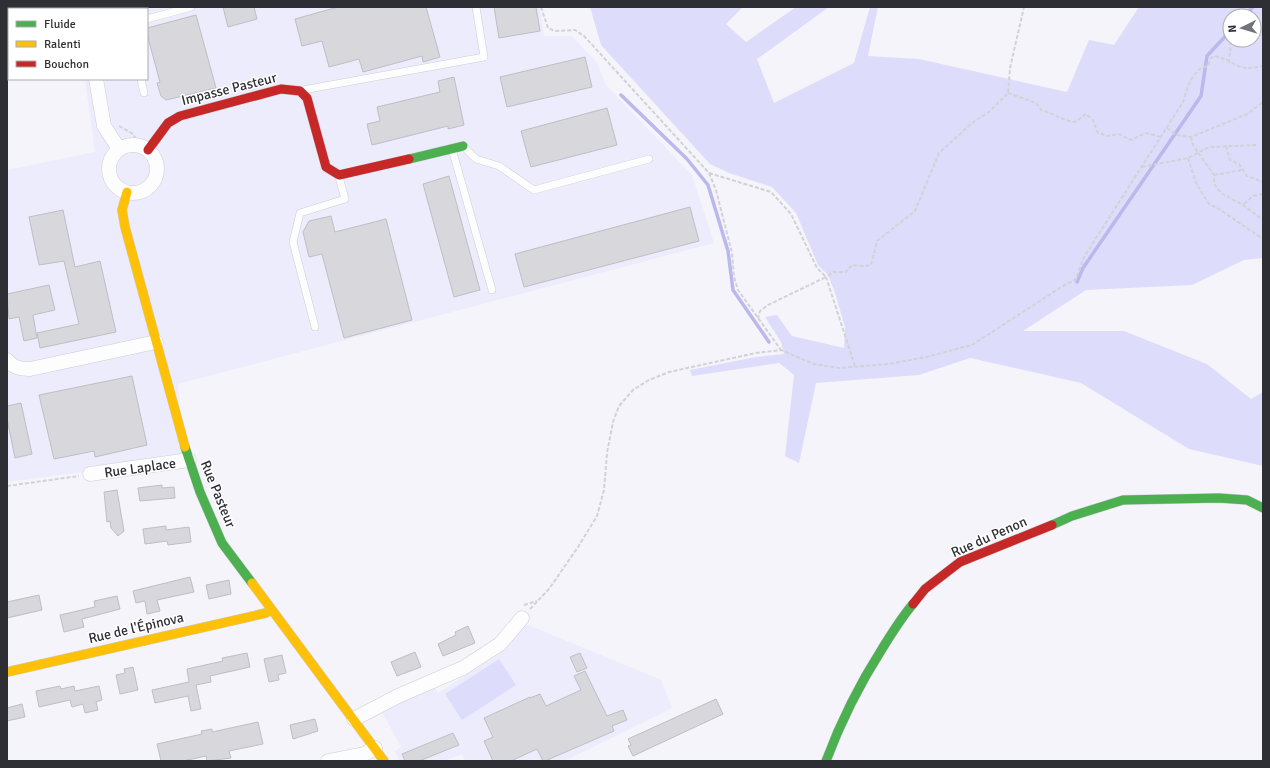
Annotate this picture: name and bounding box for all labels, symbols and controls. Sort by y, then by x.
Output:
legend [8,8,148,80]
north arrow [1222,8,1262,48]
text: Fluide [44,17,76,32]
text: N [1226,24,1239,33]
text: Ralenti [44,37,81,52]
text: Bouchon [44,57,89,72]
street label: Impasse Pasteur [180,69,279,109]
street label: Rue Laplace [103,455,177,481]
street label: Rue Pasteur [197,458,240,531]
street label: Rue du Penon [949,513,1029,561]
street label: Rue de l'Épinova [87,609,185,647]

